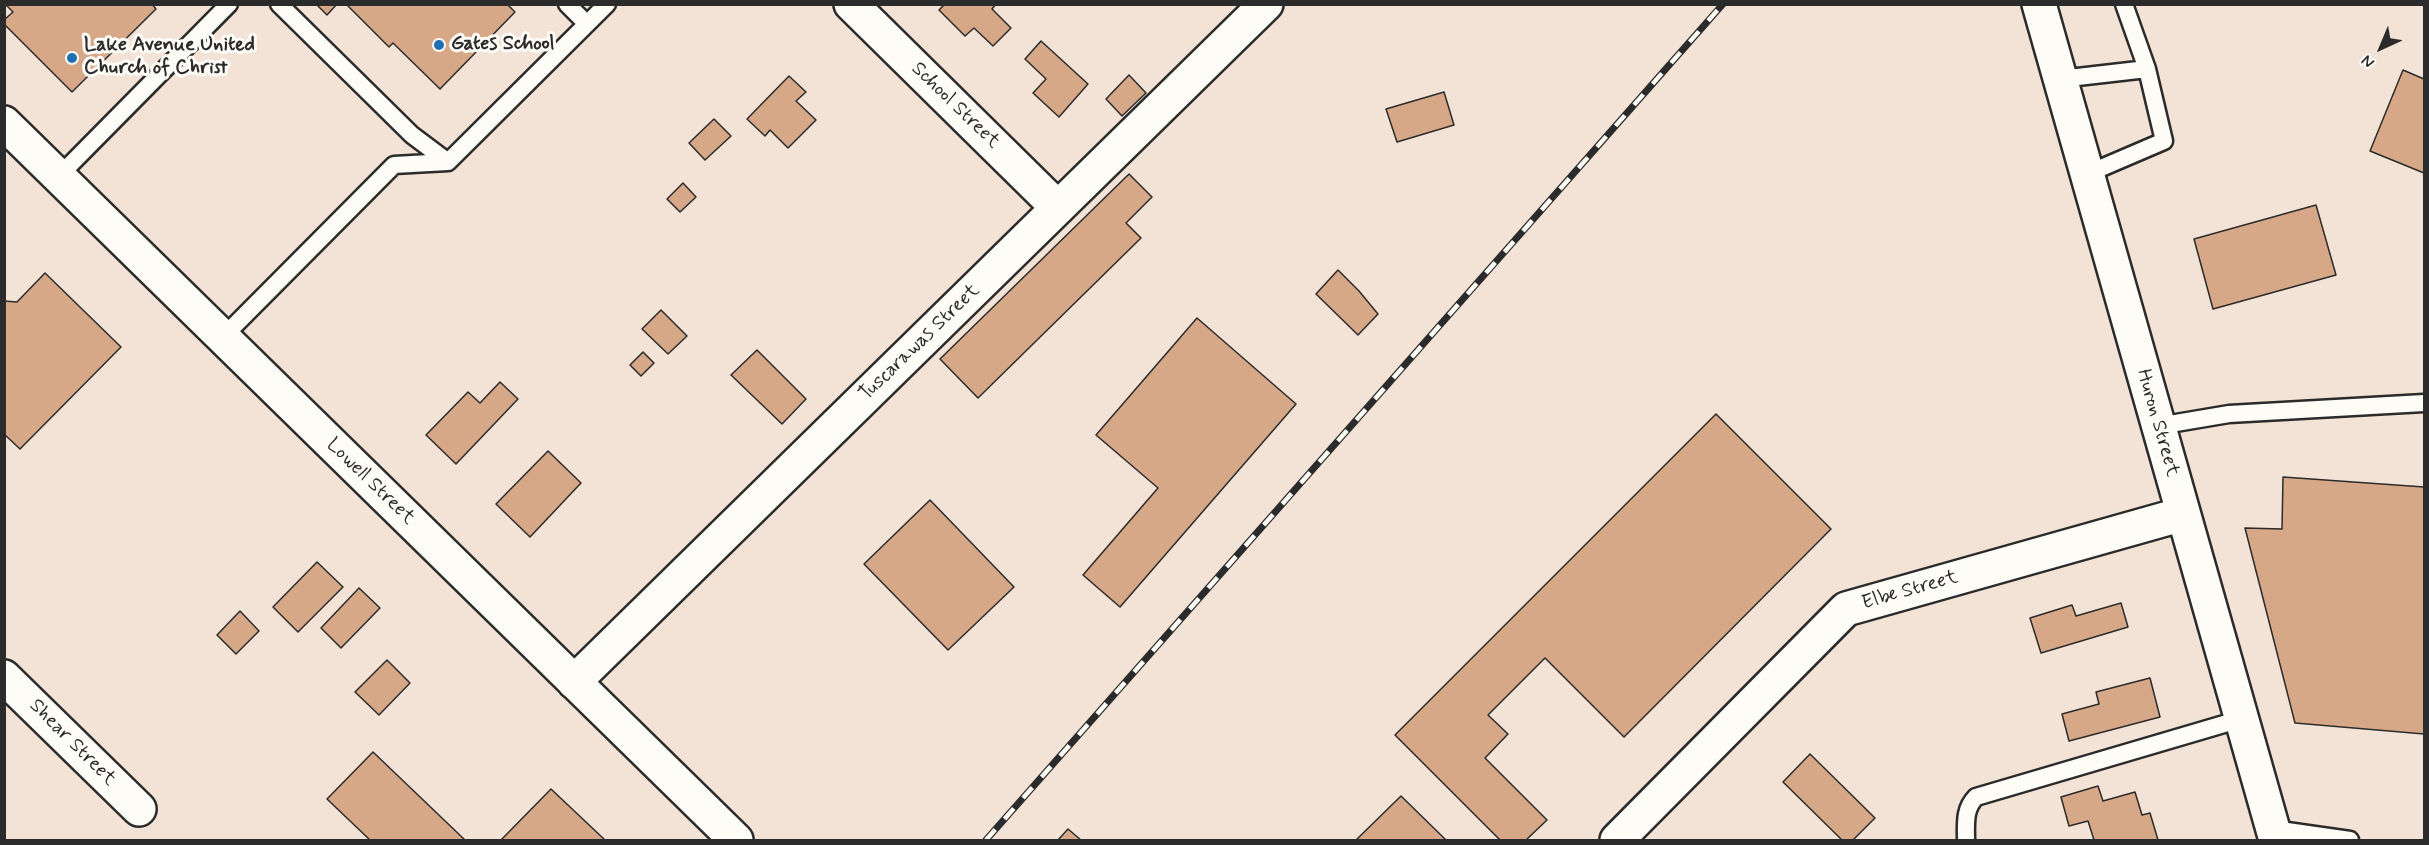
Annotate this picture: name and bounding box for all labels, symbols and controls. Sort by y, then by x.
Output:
north arrow [2351,18,2411,78]
place label: Gates School [451,33,554,57]
place label: Lake Avenue United Church of Christ [84,34,255,81]
marker: Gates School [432,38,446,52]
text: N [2357,50,2379,73]
marker: Lake Avenue United Church of Christ [65,51,79,65]
street label: School Street [905,58,1005,154]
street label: Tuscarawas Street [855,279,985,407]
street label: Huron Street [2130,366,2184,480]
street label: Lowell Street [320,434,420,530]
street label: Elbe Street [1859,566,1961,616]
street label: Shear Street [24,695,120,791]

